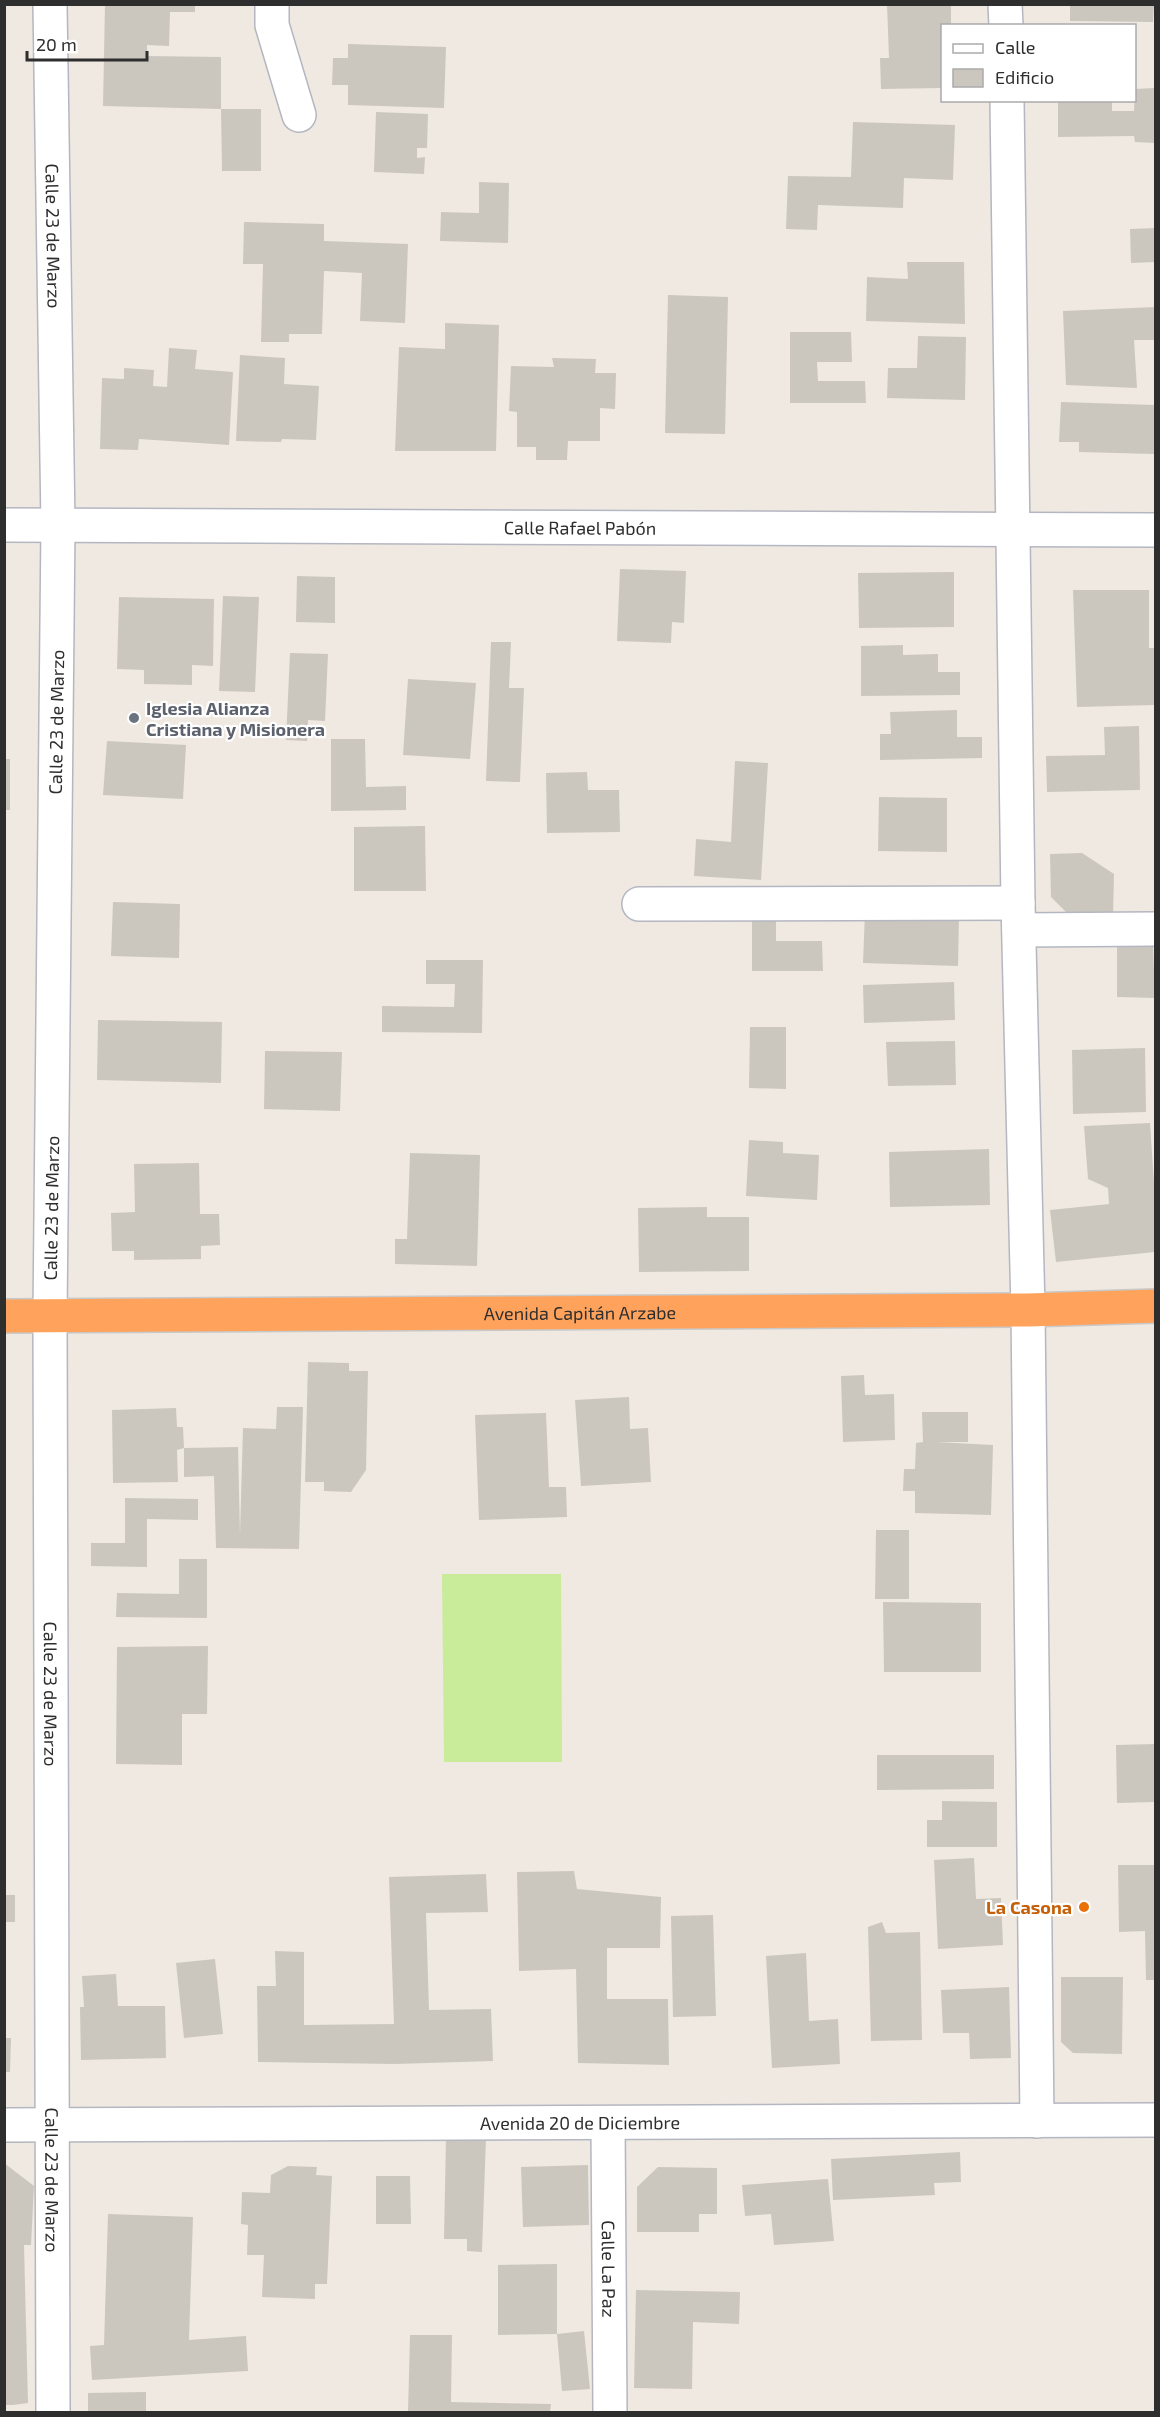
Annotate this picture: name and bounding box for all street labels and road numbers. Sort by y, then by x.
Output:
street label: Calle 23 de Marzo [41,163,66,309]
street label: Calle Rafael Pabón [504,516,656,539]
street label: Calle 23 de Marzo [44,649,68,795]
street label: Calle 23 de Marzo [39,1135,63,1281]
street label: Avenida Capitán Arzabe [484,1301,676,1324]
street label: Calle 23 de Marzo [40,1621,62,1766]
street label: Calle 23 de Marzo [41,2107,64,2252]
street label: Avenida 20 de Diciembre [480,2111,680,2134]
street label: Calle La Paz [598,2220,620,2318]

